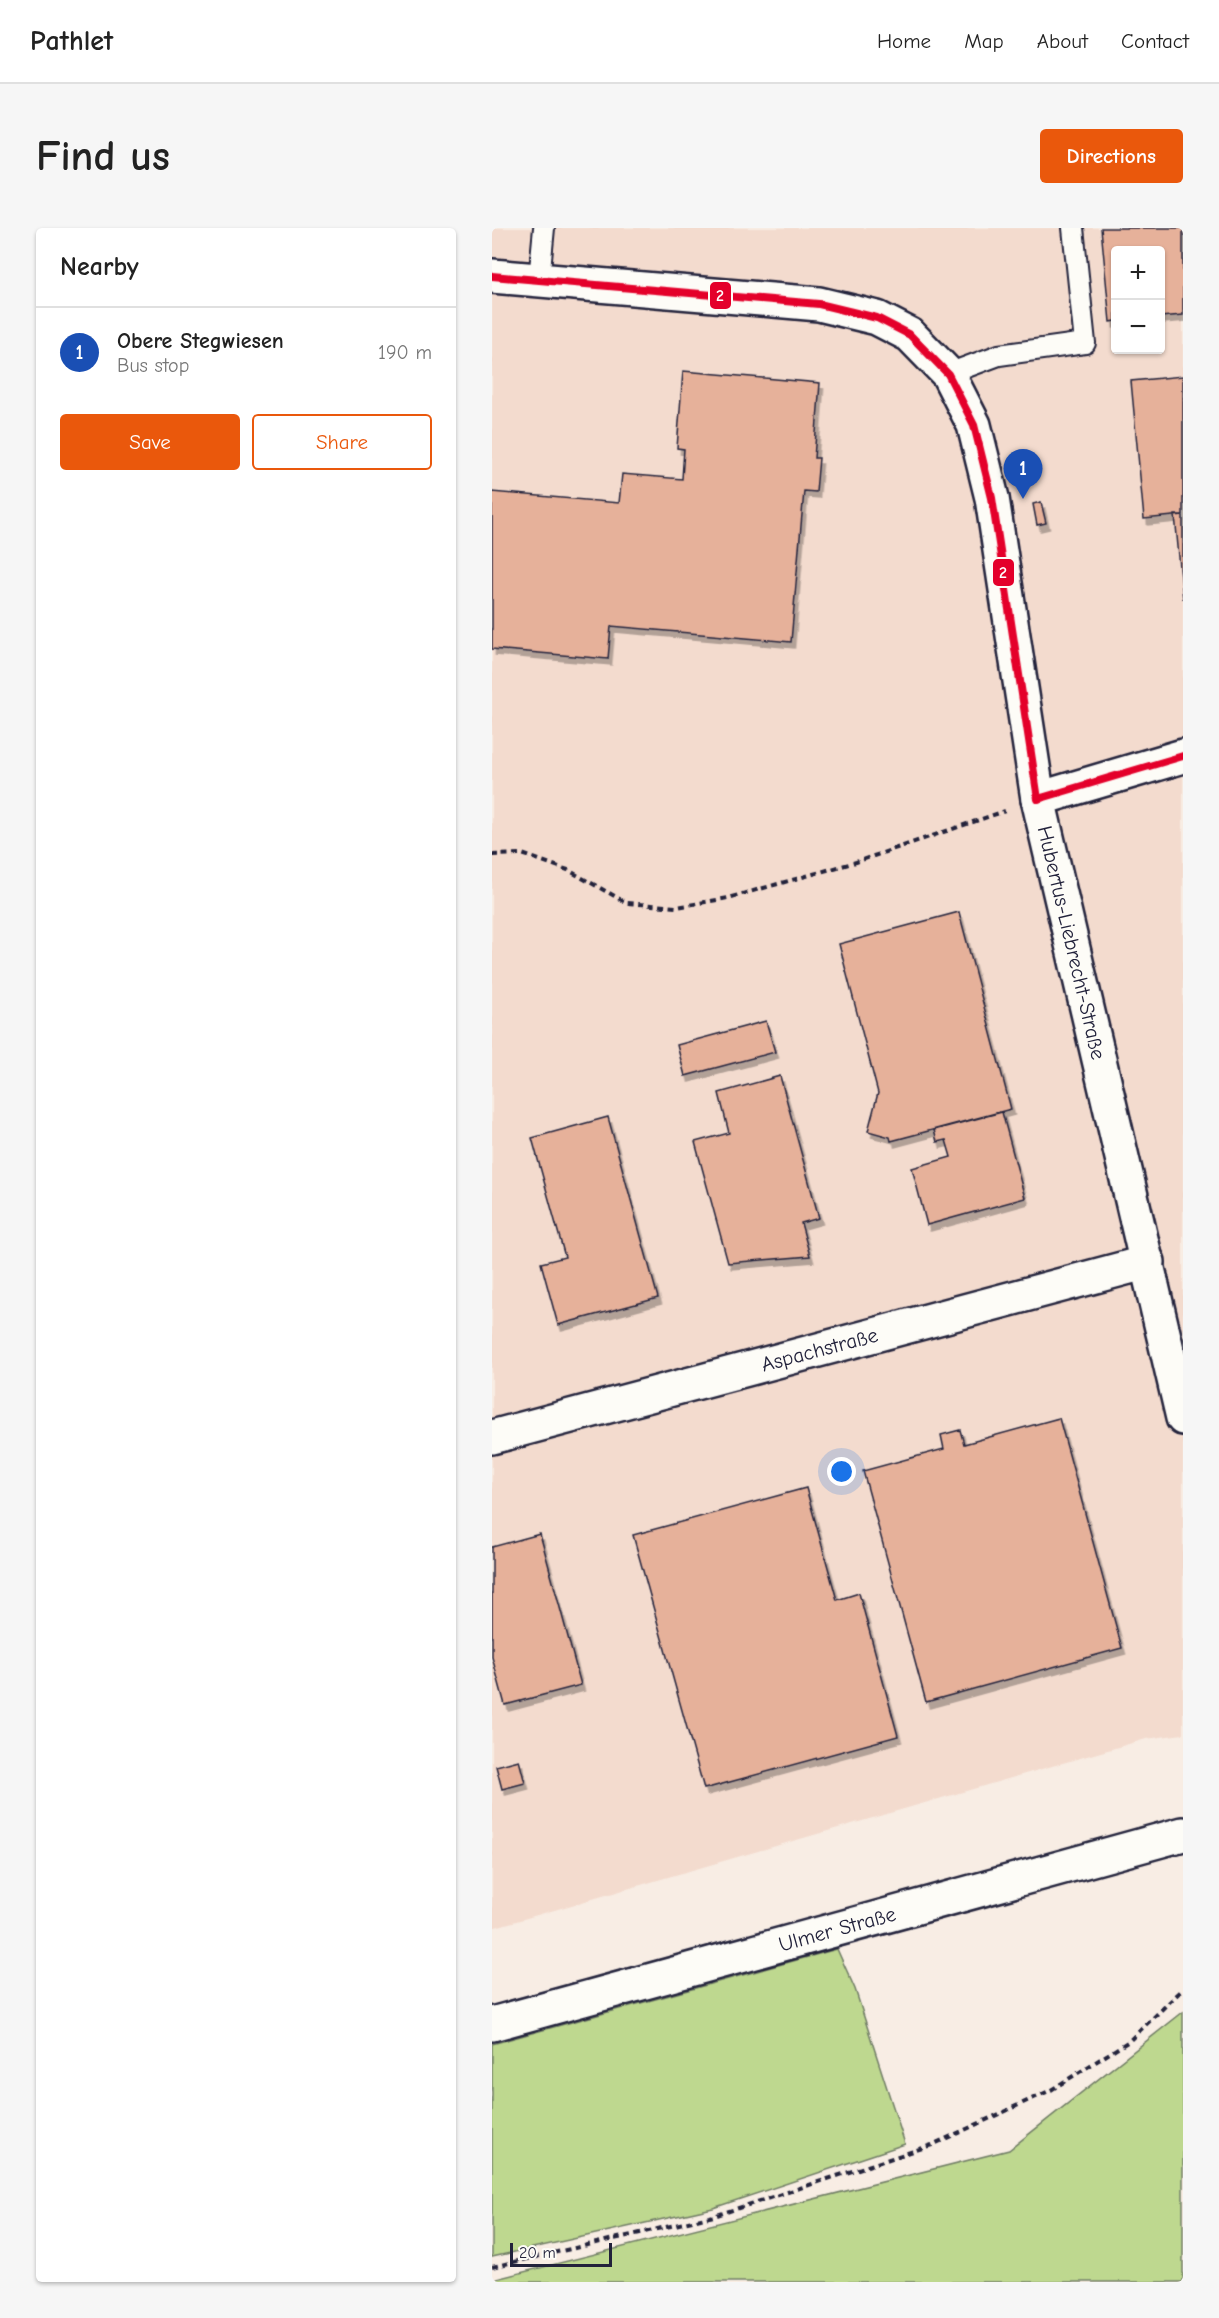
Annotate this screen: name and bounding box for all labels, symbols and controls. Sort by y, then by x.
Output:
text: Pathlet [30,25,113,57]
text: Home [877,29,931,53]
text: Map [964,29,1004,53]
text: About [1037,29,1088,53]
text: Contact [1121,29,1189,53]
button: Directions [1040,129,1183,183]
text: Find us [36,132,170,181]
map controls [1111,246,1165,354]
button: + [1111,246,1165,300]
text: Nearby [60,252,139,282]
line badge: 2 [709,281,732,310]
text: 2 [716,287,724,305]
button: − [1111,300,1165,354]
text: Obere Stegwiesen [117,328,284,354]
text: 1 [76,341,83,364]
text: 190 m [378,341,432,364]
text: Bus stop [117,354,189,377]
button: Save [60,414,240,470]
button: Share [252,414,432,470]
pin: 1 [1004,450,1042,499]
line badge: 2 [992,558,1015,587]
text: 2 [999,564,1007,582]
street label: Hubertus-Liebrecht-Straße [1033,823,1111,1062]
street label: Aspachstraße [759,1323,880,1377]
your location [827,1457,856,1486]
street label: Ulmer Straße [776,1902,898,1957]
scale bar [510,2240,612,2268]
text: 20 m [519,2244,556,2262]

